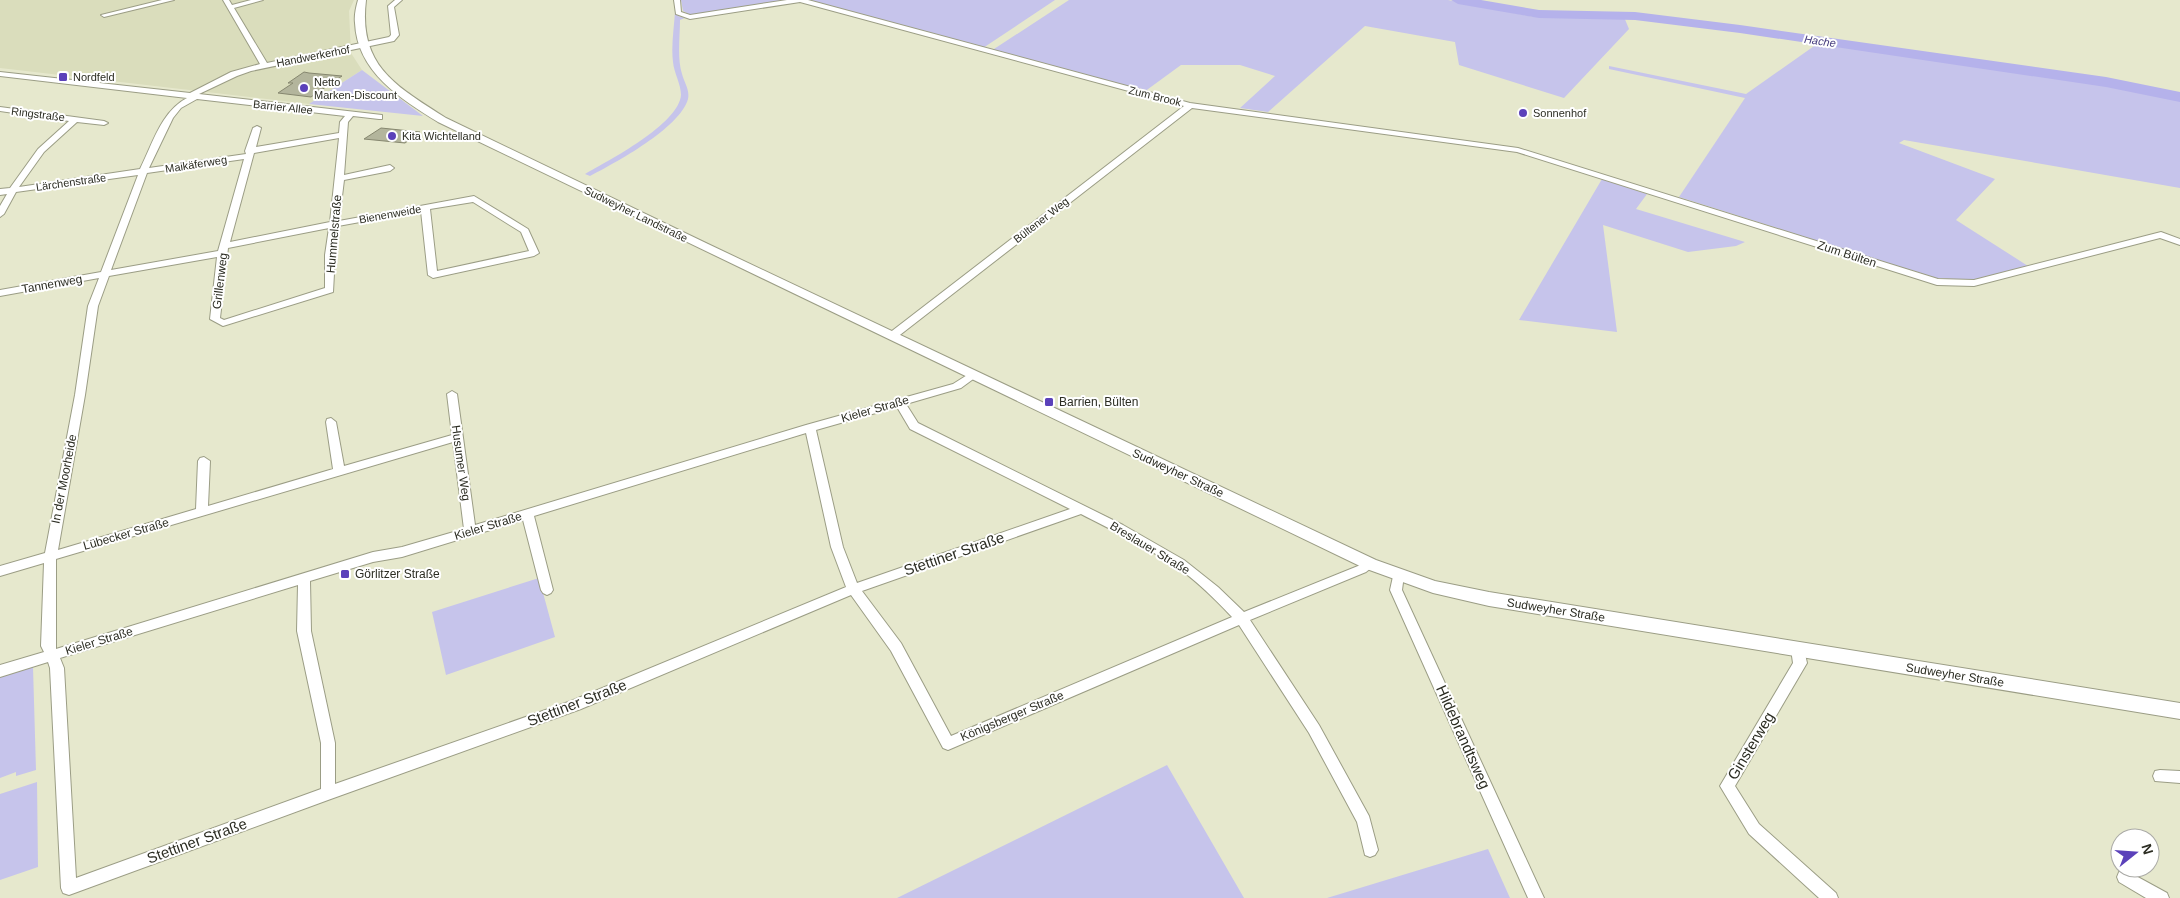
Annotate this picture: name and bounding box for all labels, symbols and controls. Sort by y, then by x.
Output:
water label: Hache [1803,33,1837,49]
street label: Handwerkerhof [275,43,352,69]
marker: Nordfeld [57,71,69,83]
place label: Nordfeld [73,71,115,83]
place label: Netto Marken-Discount [314,76,397,101]
marker: Netto Marken-Discount [298,82,310,94]
street label: Zum Brook [1127,84,1183,108]
street label: Barrier Allee [253,98,313,116]
street label: Ringstraße [11,105,65,123]
marker: Sonnenhof [1517,107,1529,119]
place label: Sonnenhof [1533,107,1587,119]
marker: Kita Wichtelland [386,130,398,142]
place label: Kita Wichtelland [402,130,481,142]
street label: Maikäferweg [164,153,228,175]
street label: Lärchenstraße [35,171,107,193]
street label: Sudweyher Landstraße [582,184,690,244]
street label: Hummelstraße [324,194,344,274]
street label: Bültener Weg [1011,195,1071,245]
street label: Bienenweide [358,203,422,225]
street label: Zum Bülten [1816,238,1878,270]
street label: Grillenweg [210,252,230,310]
street label: Tannenweg [21,272,83,296]
street label: Kieler Straße [839,393,911,425]
place label: Barrien, Bülten [1059,395,1138,409]
marker: Barrien, Bülten [1043,396,1055,408]
street label: Husumer Weg [449,424,473,502]
street label: In der Moorheide [48,433,80,525]
street label: Sudweyher Straße [1130,446,1226,500]
street label: Kieler Straße [452,509,524,543]
street label: Lübecker Straße [81,515,171,553]
street label: Breslauer Straße [1108,519,1193,578]
street label: Stettiner Straße [901,528,1006,579]
place label: Görlitzer Straße [355,567,440,581]
marker: Görlitzer Straße [339,568,351,580]
street label: Sudweyher Straße [1506,595,1606,625]
street label: Kieler Straße [63,624,135,658]
street label: Sudweyher Straße [1905,660,2005,690]
street label: Stettiner Straße [525,676,629,729]
street label: Hildebrandtsweg [1433,682,1494,791]
street label: Königsberger Straße [958,688,1066,744]
street label: Ginsterweg [1724,709,1777,783]
street label: Stettiner Straße [145,815,249,866]
north arrow [2110,828,2160,878]
text: N [2138,842,2157,856]

